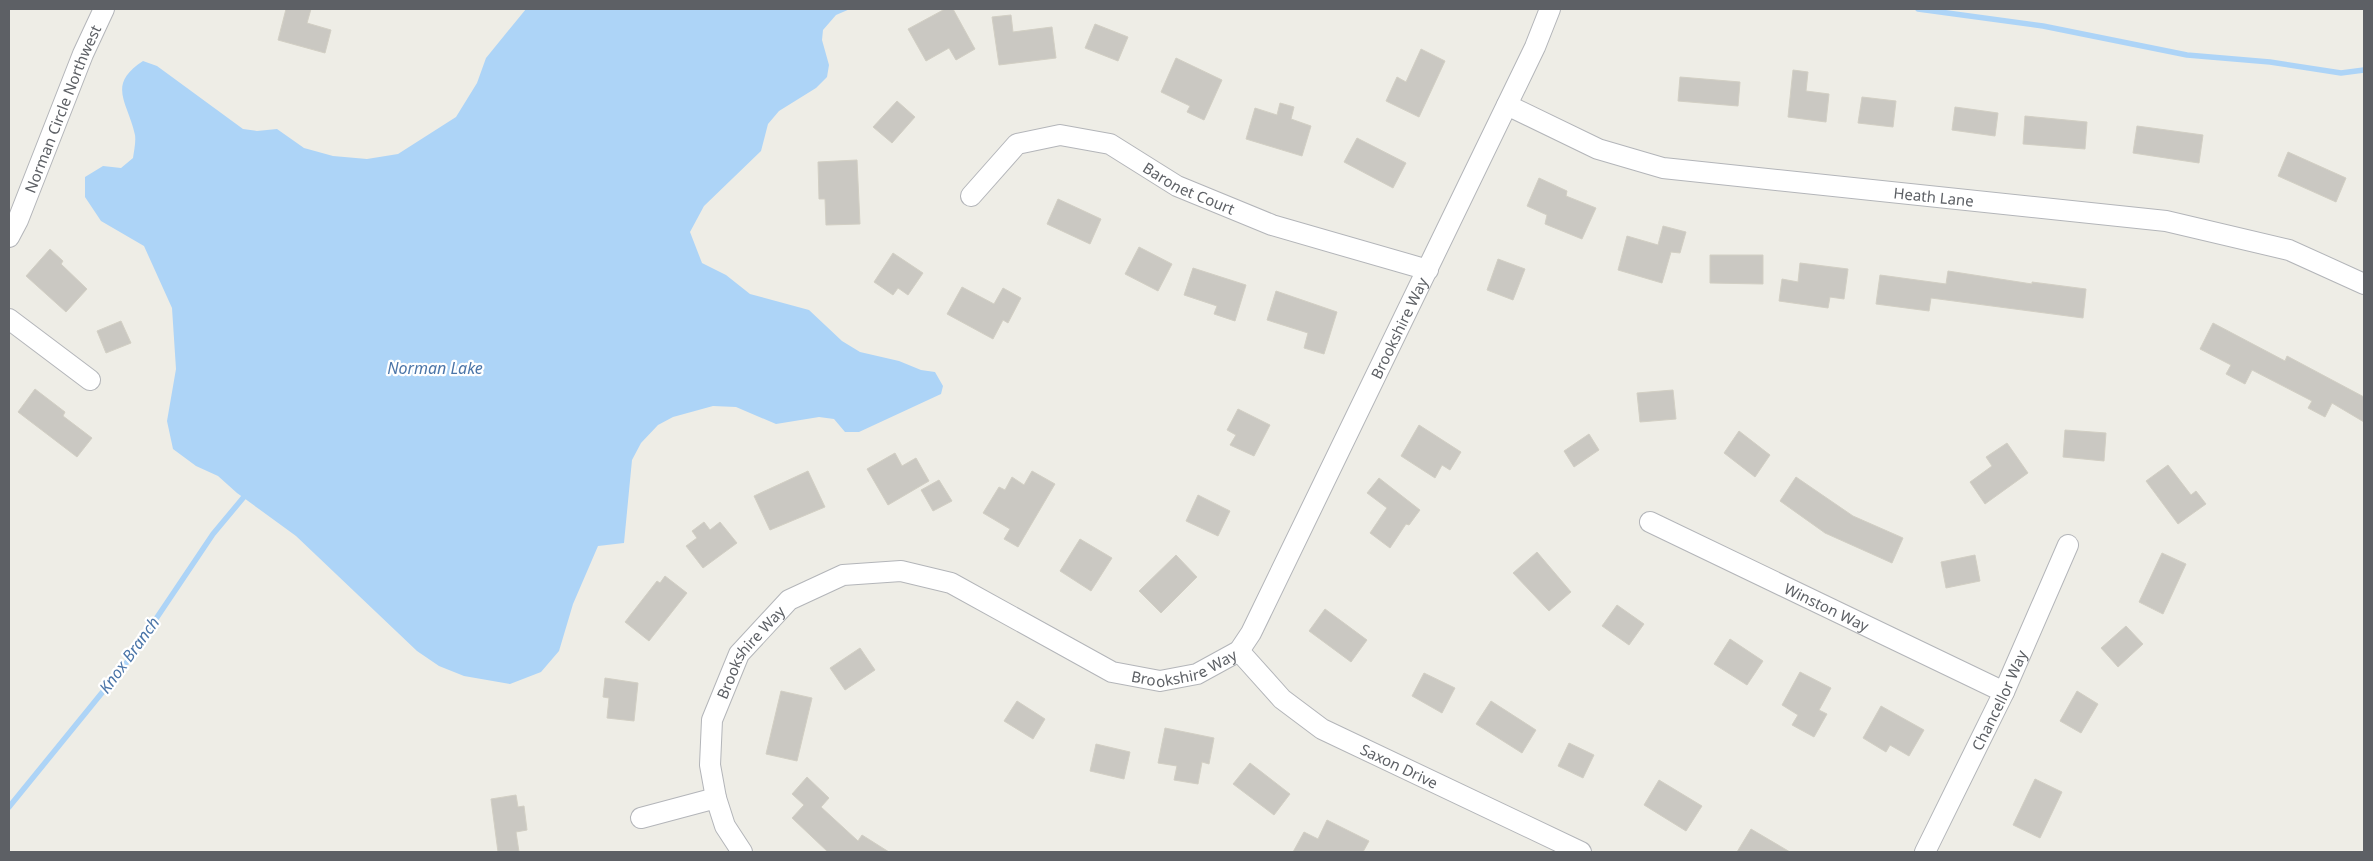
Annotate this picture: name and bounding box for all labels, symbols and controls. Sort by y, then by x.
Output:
street label: Norman Circle Northwest [20,21,105,196]
street label: Baronet Court [1139,157,1238,219]
street label: Heath Lane [1893,182,1975,211]
street label: Brookshire Way [1366,274,1432,382]
water label: Norman Lake [387,357,483,379]
street label: Winston Way [1781,578,1873,636]
street label: Brookshire Way [712,601,789,702]
water label: Knox Branch [94,612,164,698]
street label: Brookshire Way [1130,644,1240,692]
street label: Chancellor Way [1967,646,2031,754]
street label: Saxon Drive [1357,739,1441,793]

